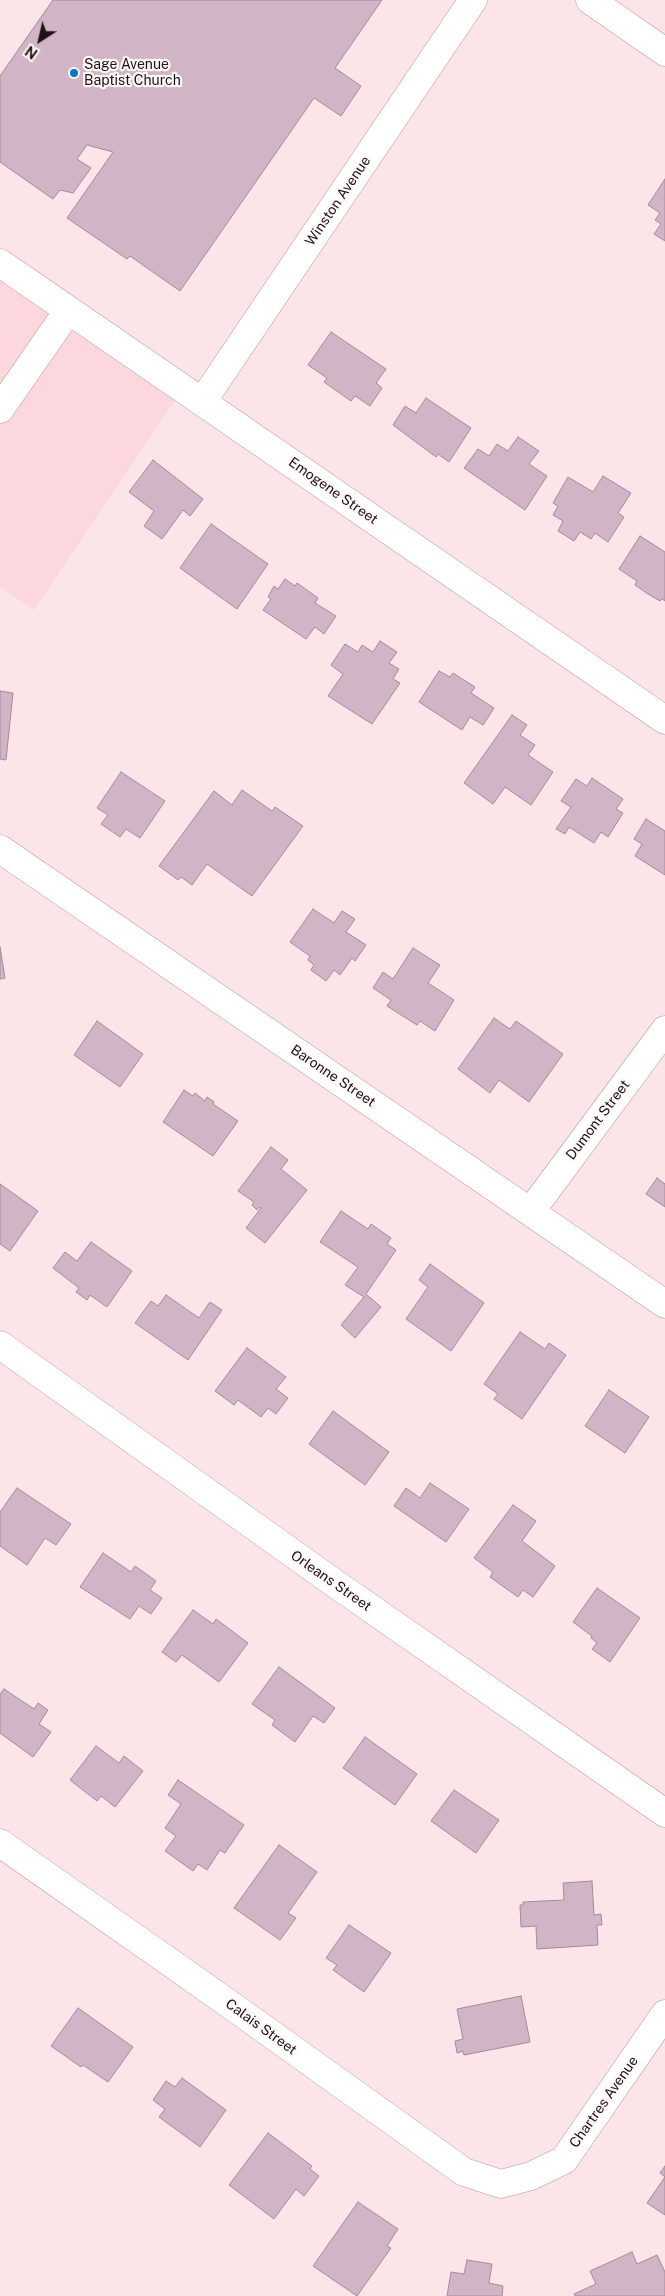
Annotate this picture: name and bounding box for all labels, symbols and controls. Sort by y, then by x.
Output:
north arrow [15,15,65,65]
text: N [22,43,40,62]
place label: Sage Avenue Baptist Church [84,57,181,90]
marker: Sage Avenue Baptist Church [68,67,80,79]
street label: Winston Avenue [302,153,374,249]
street label: Emogene Street [285,454,381,528]
street label: Baronne Street [287,1041,379,1111]
street label: Dumont Street [563,1077,633,1163]
street label: Orleans Street [287,1547,375,1615]
street label: Calais Street [222,1996,300,2058]
street label: Chartres Avenue [566,2053,642,2151]

